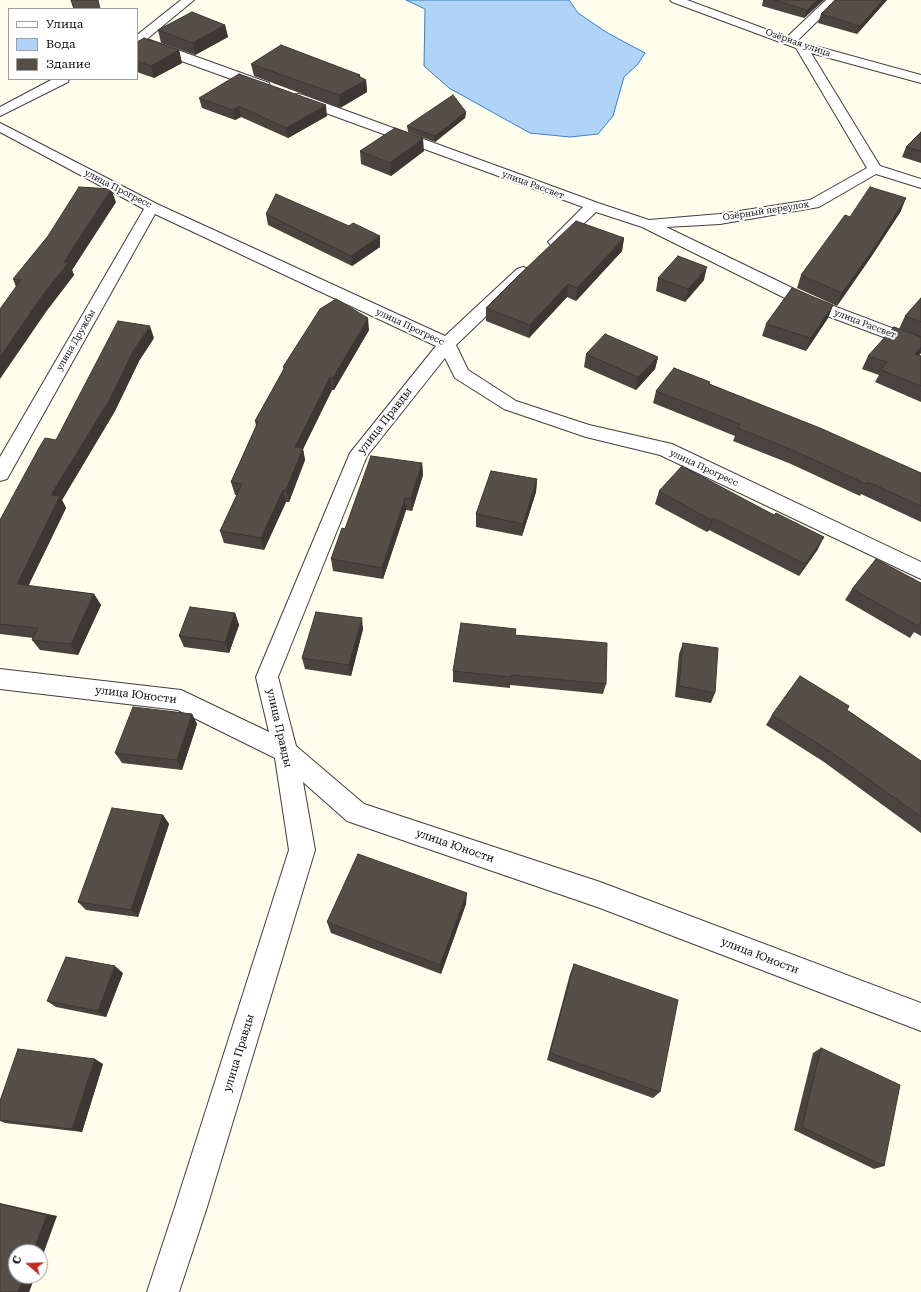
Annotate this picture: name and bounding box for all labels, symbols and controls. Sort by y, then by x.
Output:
legend [8,8,138,80]
text: Улица [46,17,83,31]
street label: Озёрная улица [764,27,832,59]
text: Вода [46,37,75,51]
text: Здание [46,57,90,71]
street label: улица Прогресс [83,167,153,211]
street label: улица Рассвет [500,169,566,201]
street label: Озёрный переулок [722,199,810,223]
street label: улица Прогресс [374,306,446,348]
street label: улица Рассвет [833,307,897,341]
street label: улица Дружбы [54,308,98,372]
street label: улица Правды [355,385,415,457]
street label: улица Прогресс [668,447,740,489]
street label: улица Юности [94,683,178,707]
street label: улица Правды [264,687,294,769]
street label: улица Юности [414,826,496,866]
street label: улица Юности [719,935,801,977]
street label: улица Правды [221,1013,257,1093]
north arrow [8,1244,48,1284]
text: С [10,1255,25,1266]

